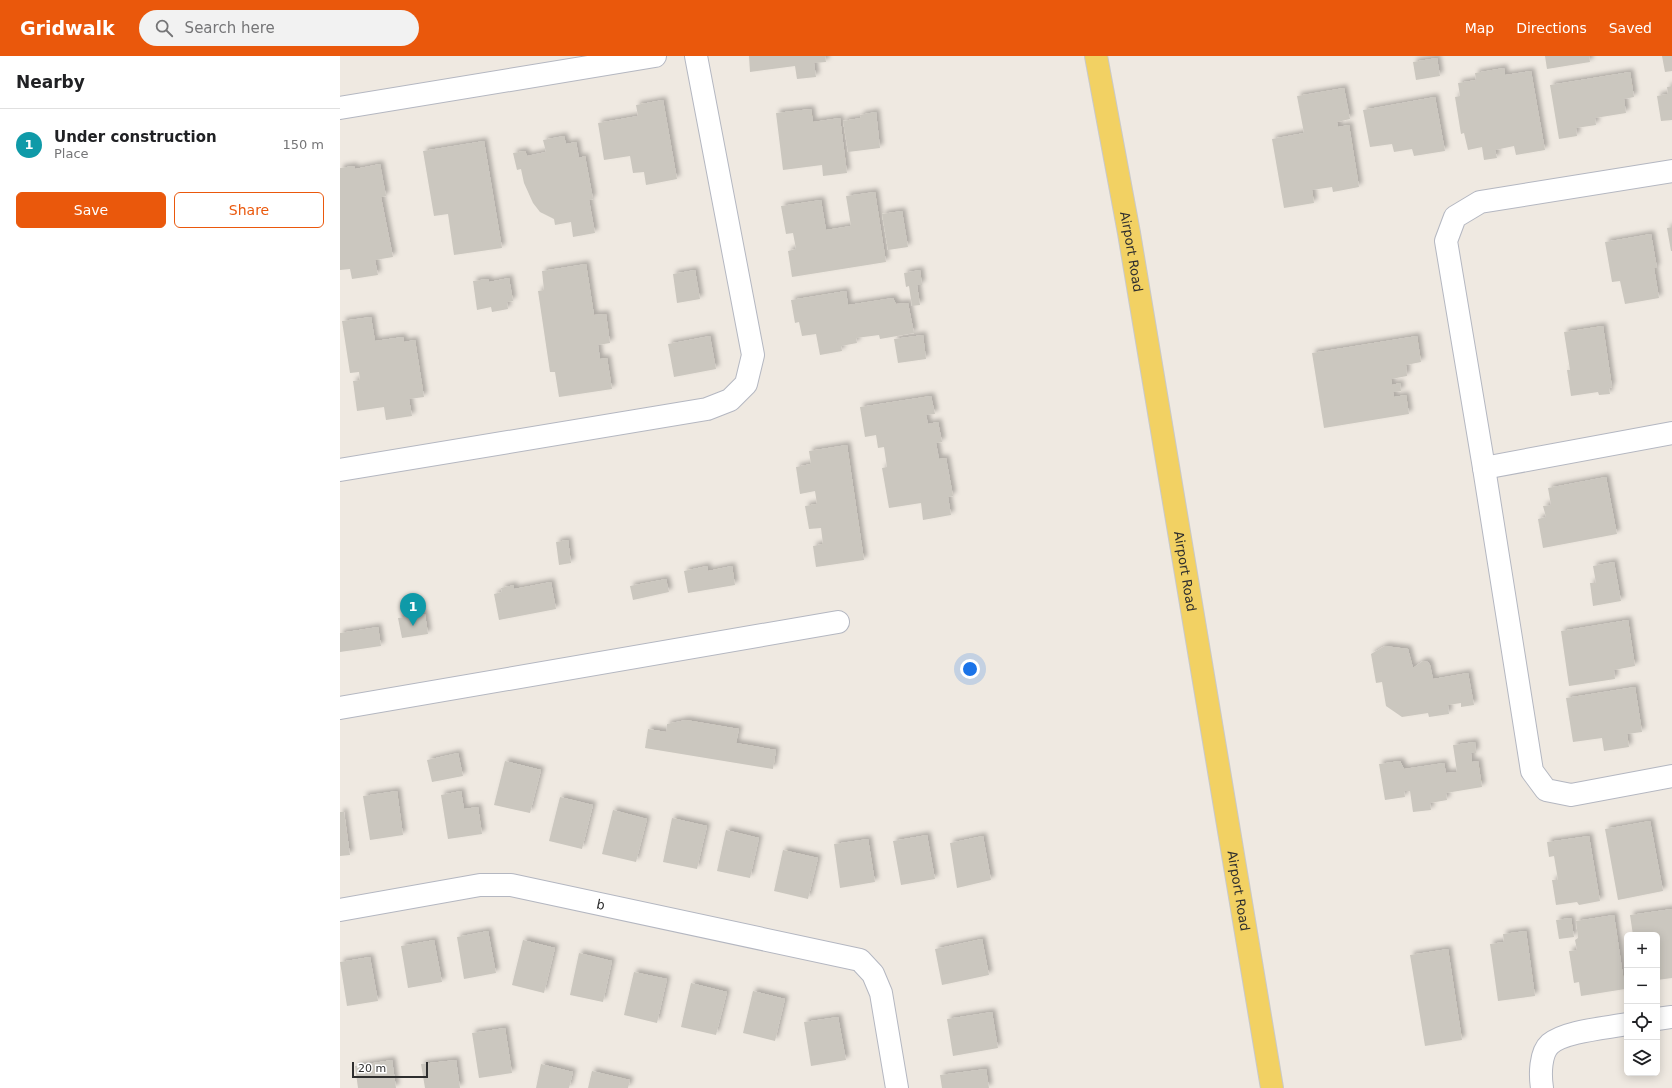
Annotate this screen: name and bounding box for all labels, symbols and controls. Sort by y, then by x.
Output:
search box [139,10,419,46]
text: Gridwalk [20,17,115,39]
icon: search [153,17,175,39]
text: Search here [185,19,275,37]
text: Map [1465,20,1494,36]
text: Directions [1516,20,1587,36]
text: Saved [1609,20,1652,36]
text: Nearby [16,72,85,92]
text: Under construction [54,128,217,146]
text: 1 [24,137,34,152]
text: 150 m [282,137,324,152]
text: Place [54,146,89,161]
button: Save [16,192,166,228]
button: Share [174,192,324,228]
street label: Airport Road [1118,210,1146,293]
street label: Airport Road [1171,530,1200,613]
pin: 1 [400,593,426,626]
your location [960,659,980,679]
street label: Airport Road [1225,849,1253,932]
street label: b [595,896,606,912]
map controls [1624,932,1660,1076]
button: + [1624,932,1660,968]
button: − [1624,968,1660,1004]
button: locate [1624,1004,1660,1040]
button: layers [1624,1040,1660,1076]
scale bar [352,1060,428,1079]
text: 20 m [358,1062,386,1075]

